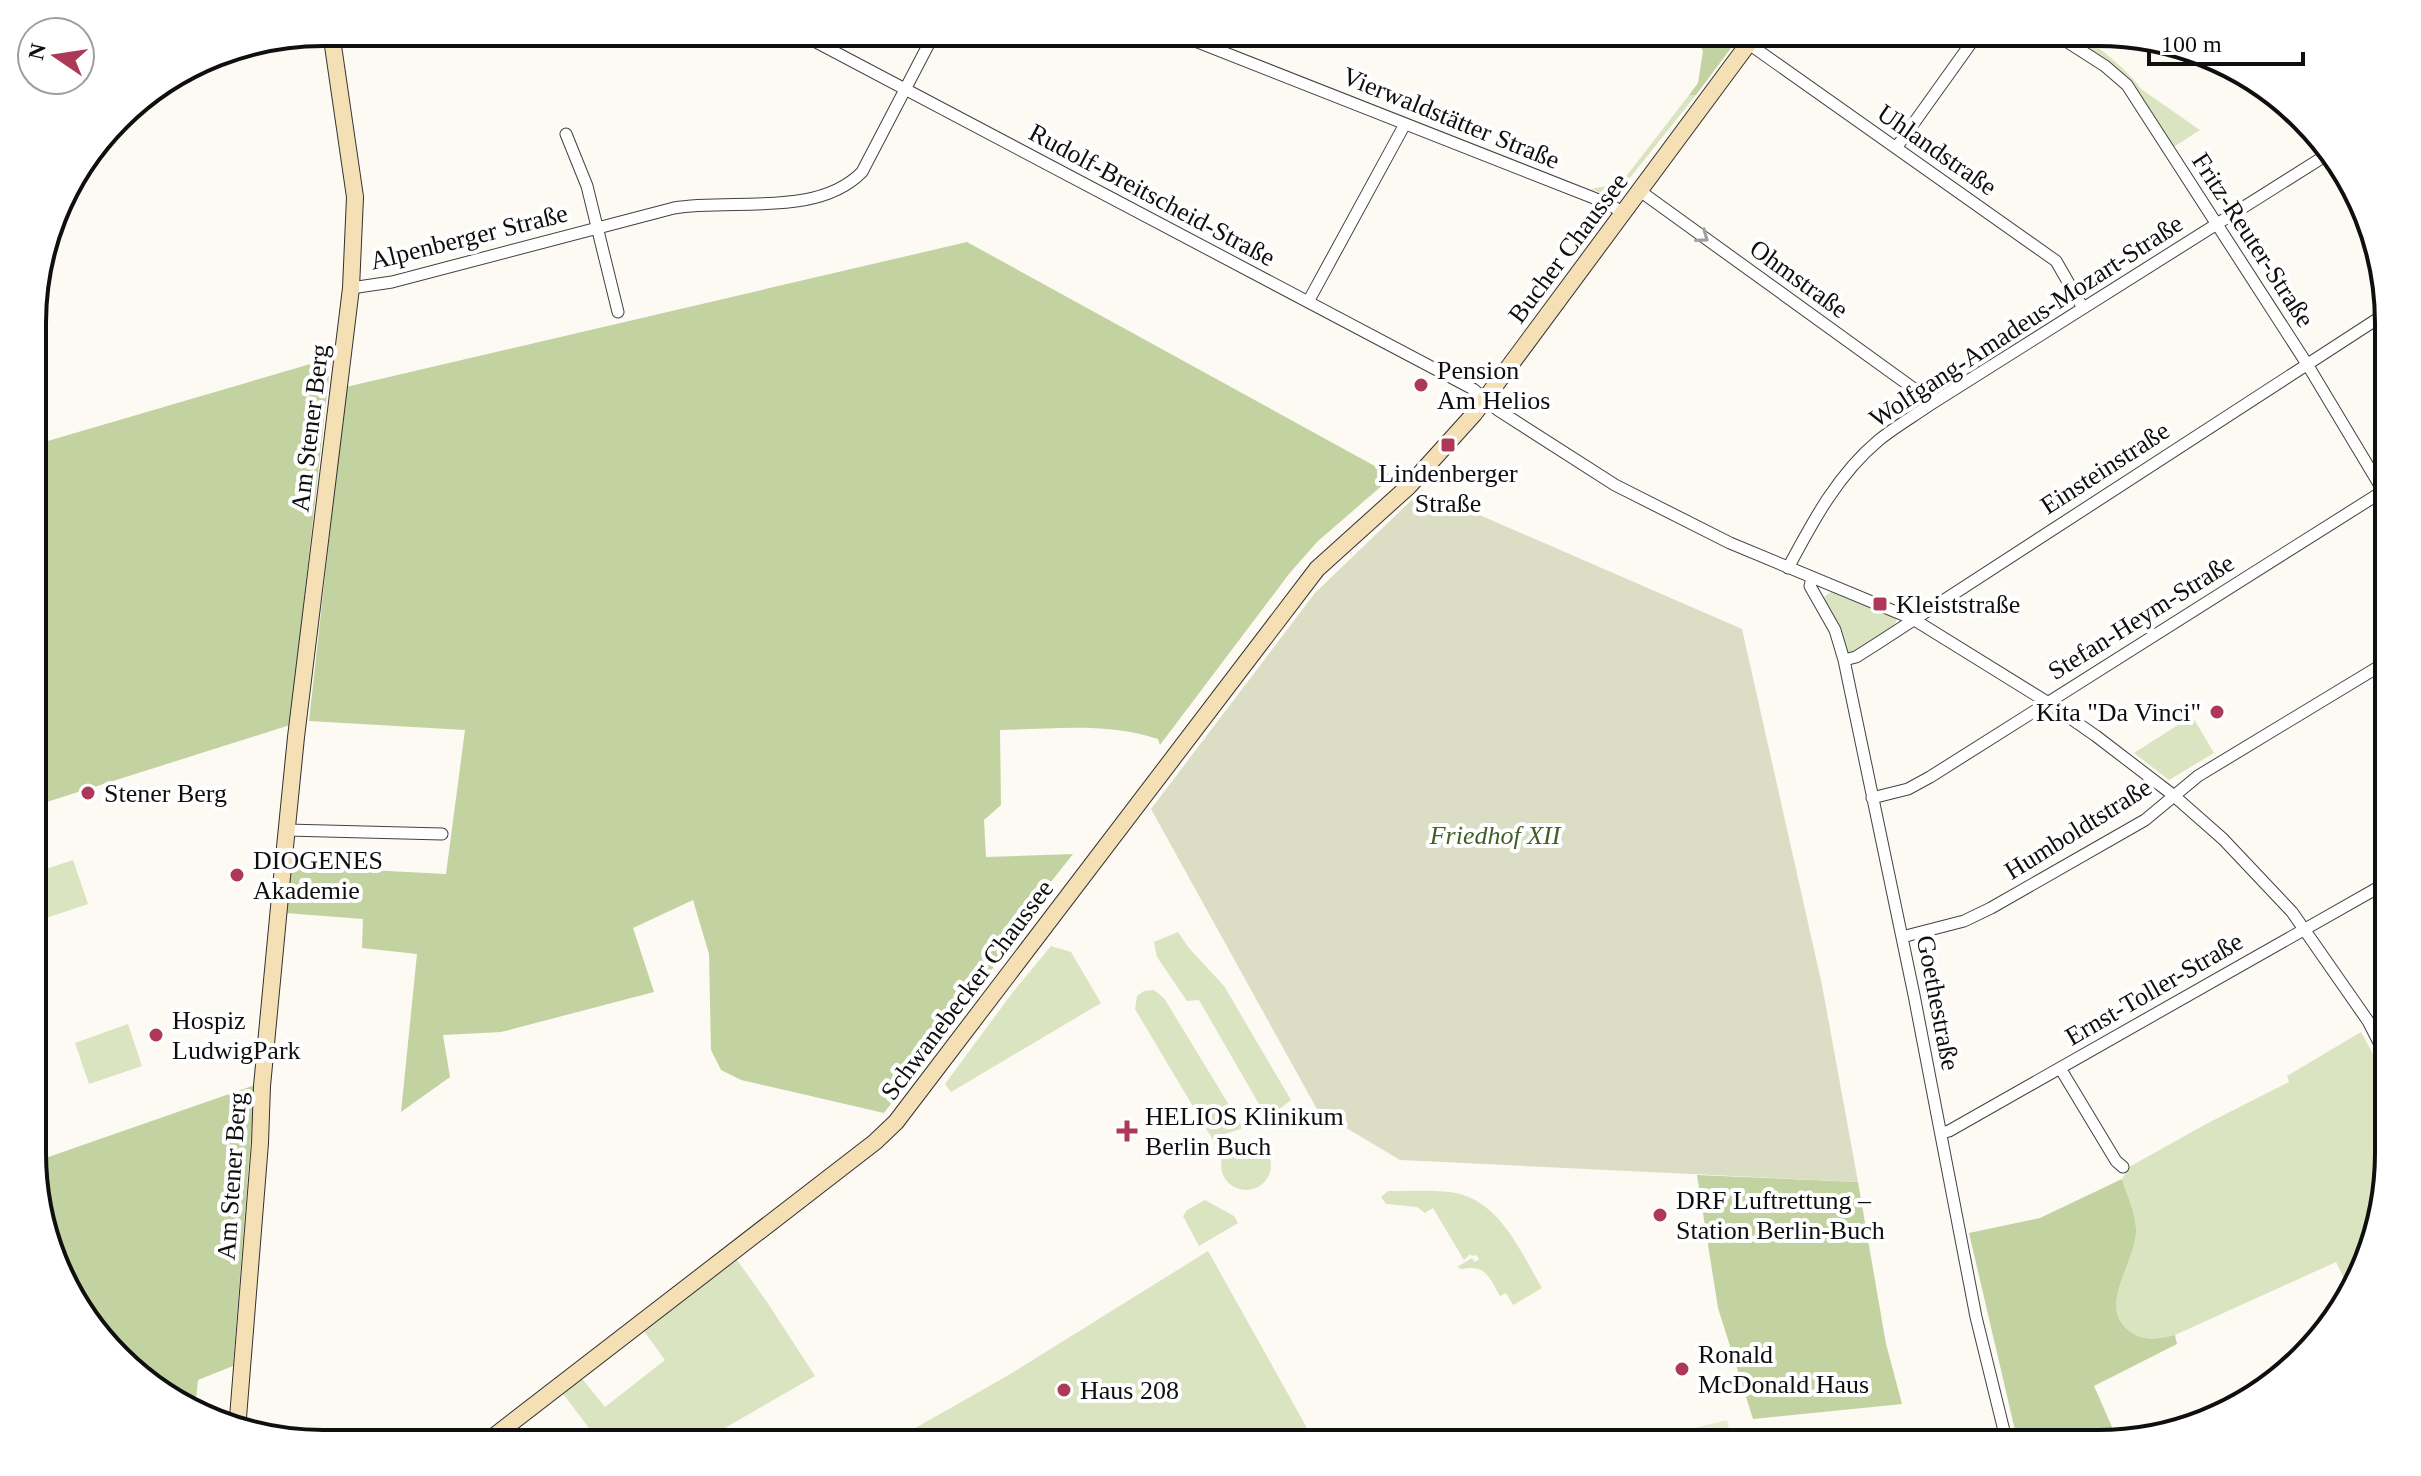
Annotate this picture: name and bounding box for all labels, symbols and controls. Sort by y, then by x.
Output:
north arrow [16,16,96,96]
scale bar [2149,16,2303,66]
text: 100 m [2161,31,2222,57]
text: N [23,41,51,62]
street label: Vierwaldstätter Straße [1338,61,1564,175]
street label: Uhlandstraße [1872,98,2002,202]
street label: Rudolf-Breitscheid-Straße [1024,118,1280,272]
street label: Fritz-Reuter-Straße [2186,148,2320,332]
street label: Bucher Chaussee [1502,167,1634,329]
street label: Alpenberger Straße [367,198,571,276]
street label: Wolfgang-Amadeus-Mozart-Straße [1864,209,2188,433]
one-way arrow [1694,227,1708,242]
street label: Ohmstraße [1744,234,1854,324]
street label: Am Stener Berg [285,343,335,513]
place label: Pension Am Helios [1437,356,1550,415]
marker: Pension Am Helios [1412,376,1430,394]
street label: Einsteinstraße [2035,416,2175,520]
marker: Lindenberger Straße [1439,436,1457,454]
place label: Lindenberger Straße [1378,459,1518,518]
street label: Stefan-Heym-Straße [2043,548,2239,686]
place label: Kleiststraße [1896,590,2020,619]
marker: Kleiststraße [1871,595,1889,613]
place label: Kita "Da Vinci" [2036,698,2201,727]
marker: Kita "Da Vinci" [2208,703,2226,721]
street label: Humboldtstraße [1999,772,2157,886]
place label: Stener Berg [104,779,227,808]
marker: Stener Berg [79,784,97,802]
park label: Friedhof XII [1429,821,1562,850]
place label: DIOGENES Akademie [253,846,383,905]
marker: DIOGENES Akademie [228,866,246,884]
street label: Schwanebecker Chaussee [875,874,1059,1106]
street label: Ernst-Toller-Straße [2060,926,2248,1052]
street label: Goethestraße [1911,933,1965,1073]
place label: Hospiz LudwigPark [172,1006,301,1065]
marker: Hospiz LudwigPark [147,1026,165,1044]
street label: Am Stener Berg [212,1091,252,1261]
place label: HELIOS Klinikum Berlin Buch [1145,1102,1344,1161]
marker: HELIOS Klinikum Berlin Buch [1116,1120,1138,1142]
place label: DRF Luftrettung – Station Berlin-Buch [1676,1186,1885,1245]
marker: DRF Luftrettung – Station Berlin-Buch [1651,1206,1669,1224]
place label: Ronald McDonald Haus [1698,1340,1869,1399]
marker: Ronald McDonald Haus [1673,1360,1691,1378]
place label: Haus 208 [1080,1376,1179,1405]
marker: Haus 208 [1055,1381,1073,1399]

